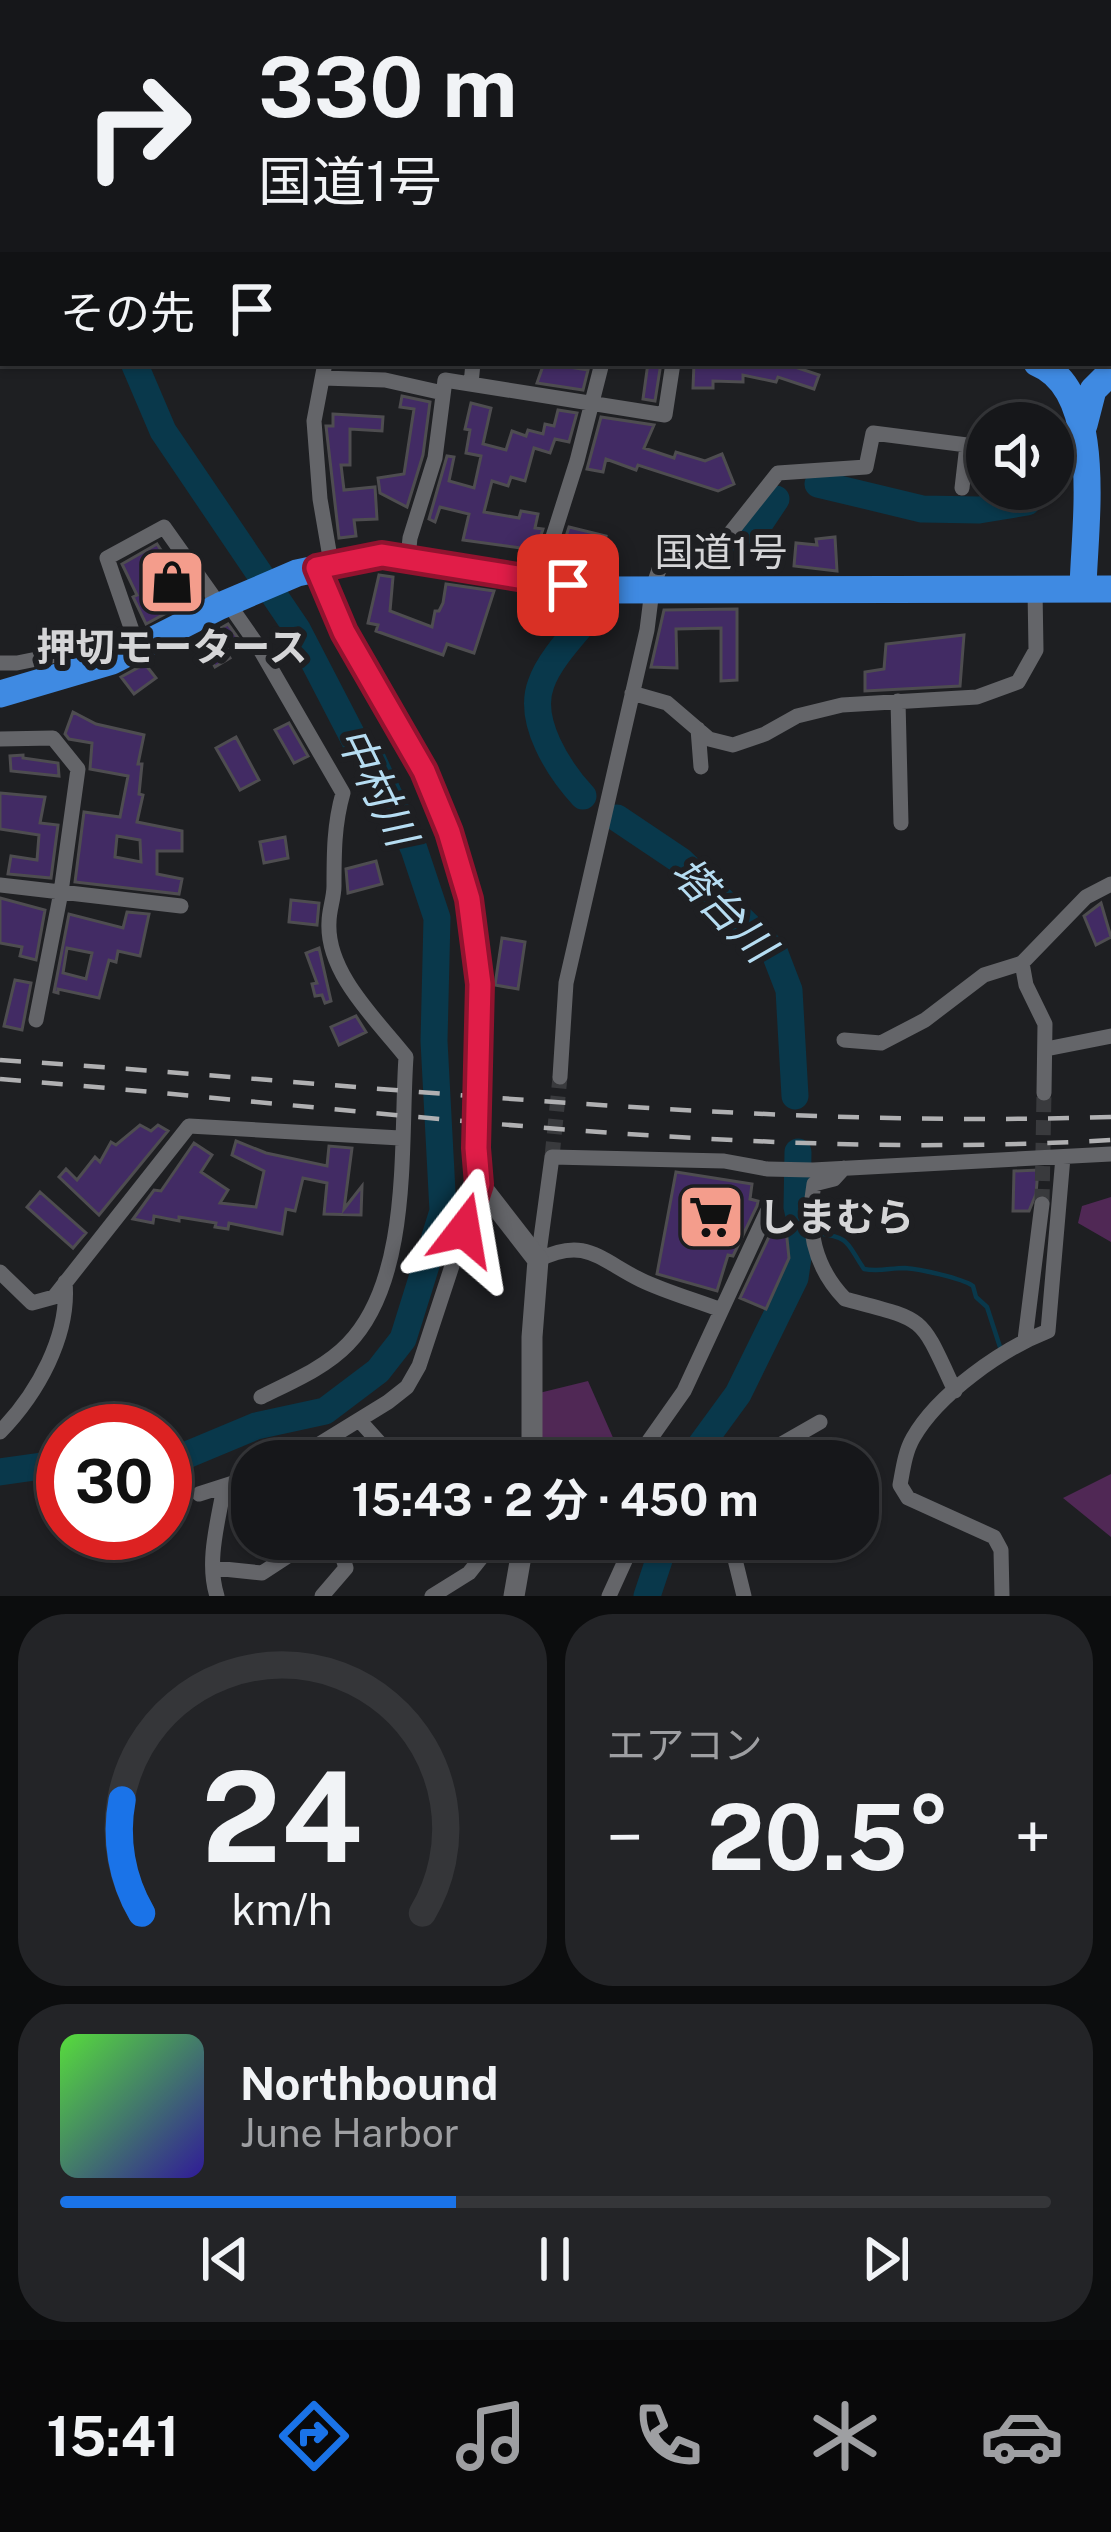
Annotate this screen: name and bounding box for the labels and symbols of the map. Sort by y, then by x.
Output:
street label: 国道1号 [655,529,787,575]
pin [517,534,619,636]
shop icon: 押切モータース [137,547,207,617]
place label: 押切モータース [36,624,308,670]
water label: 中村川 [328,718,429,857]
water label: 塔台川 [662,846,788,974]
position arrow [401,1167,527,1293]
supermarket icon: しまむら [676,1182,746,1252]
place label: しまむら [758,1194,914,1240]
speed limit sign: 30 [36,1404,192,1560]

